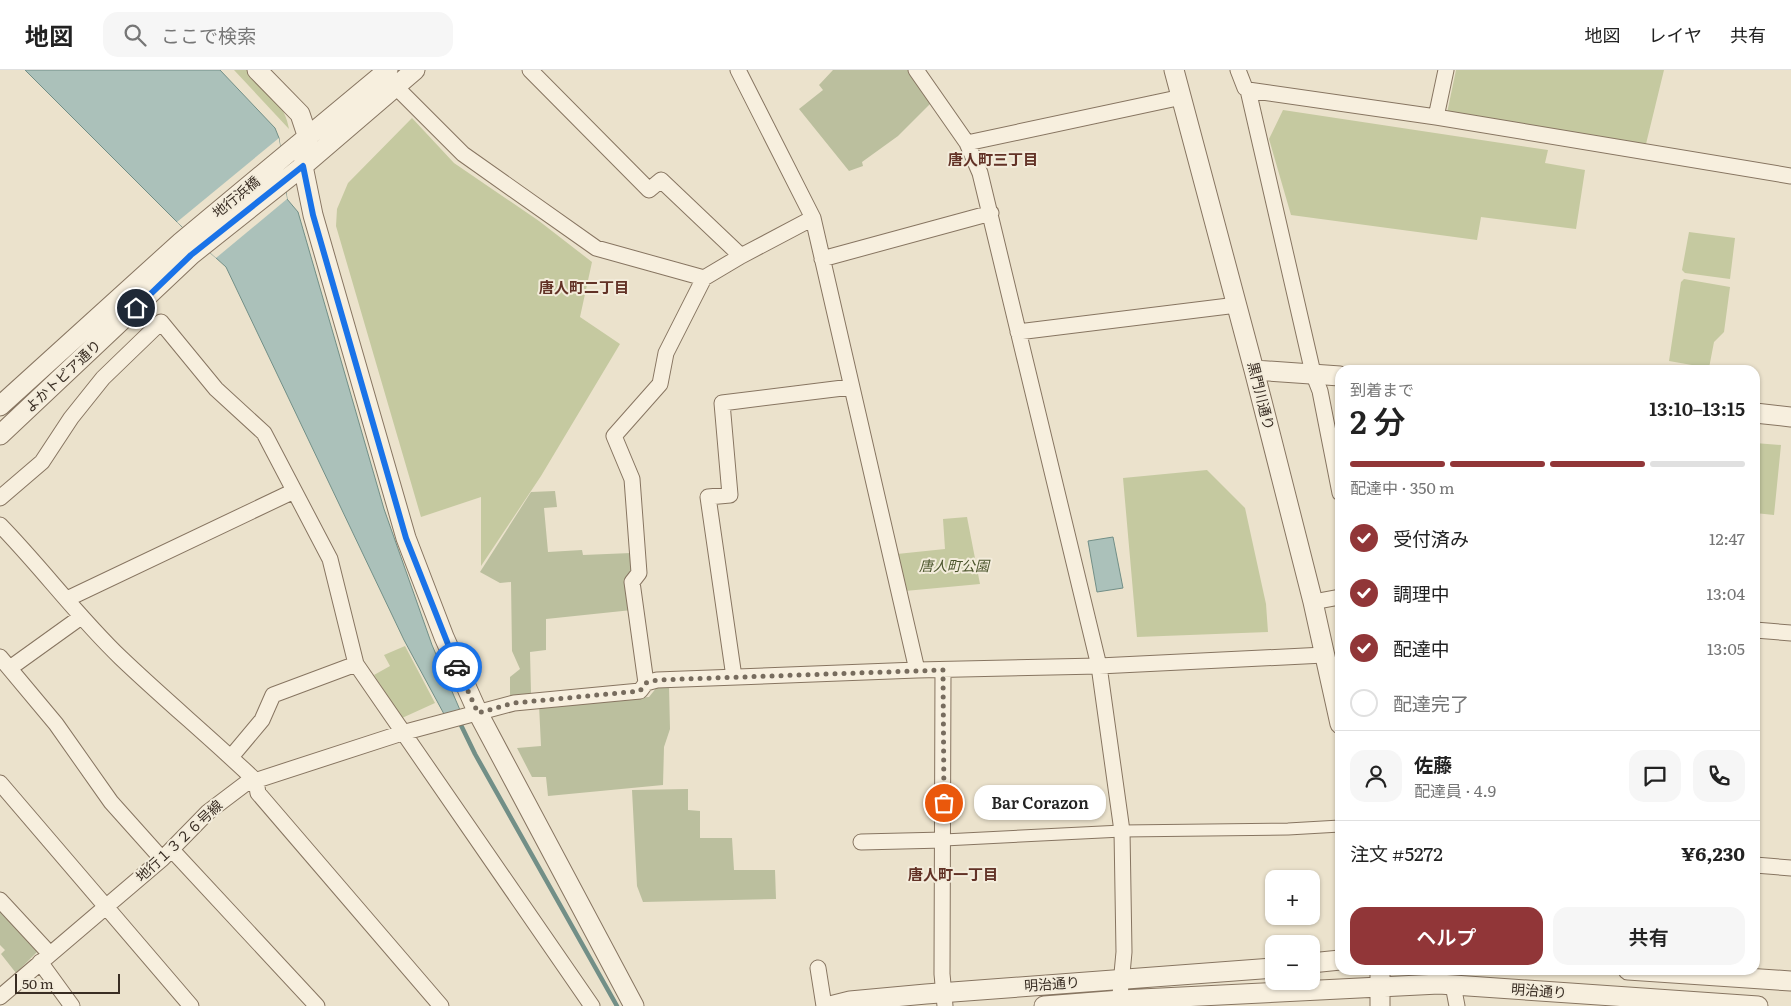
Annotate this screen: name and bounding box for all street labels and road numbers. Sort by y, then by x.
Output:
street label: 地行浜橋 [207,171,263,222]
street label: よかトピア通り [20,335,105,416]
street label: 黒門川通り [1244,359,1280,432]
street label: 地行１３２６号線 [131,795,226,886]
street label: 明治通り [1023,971,1081,995]
street label: 明治通り [1510,978,1568,1002]

